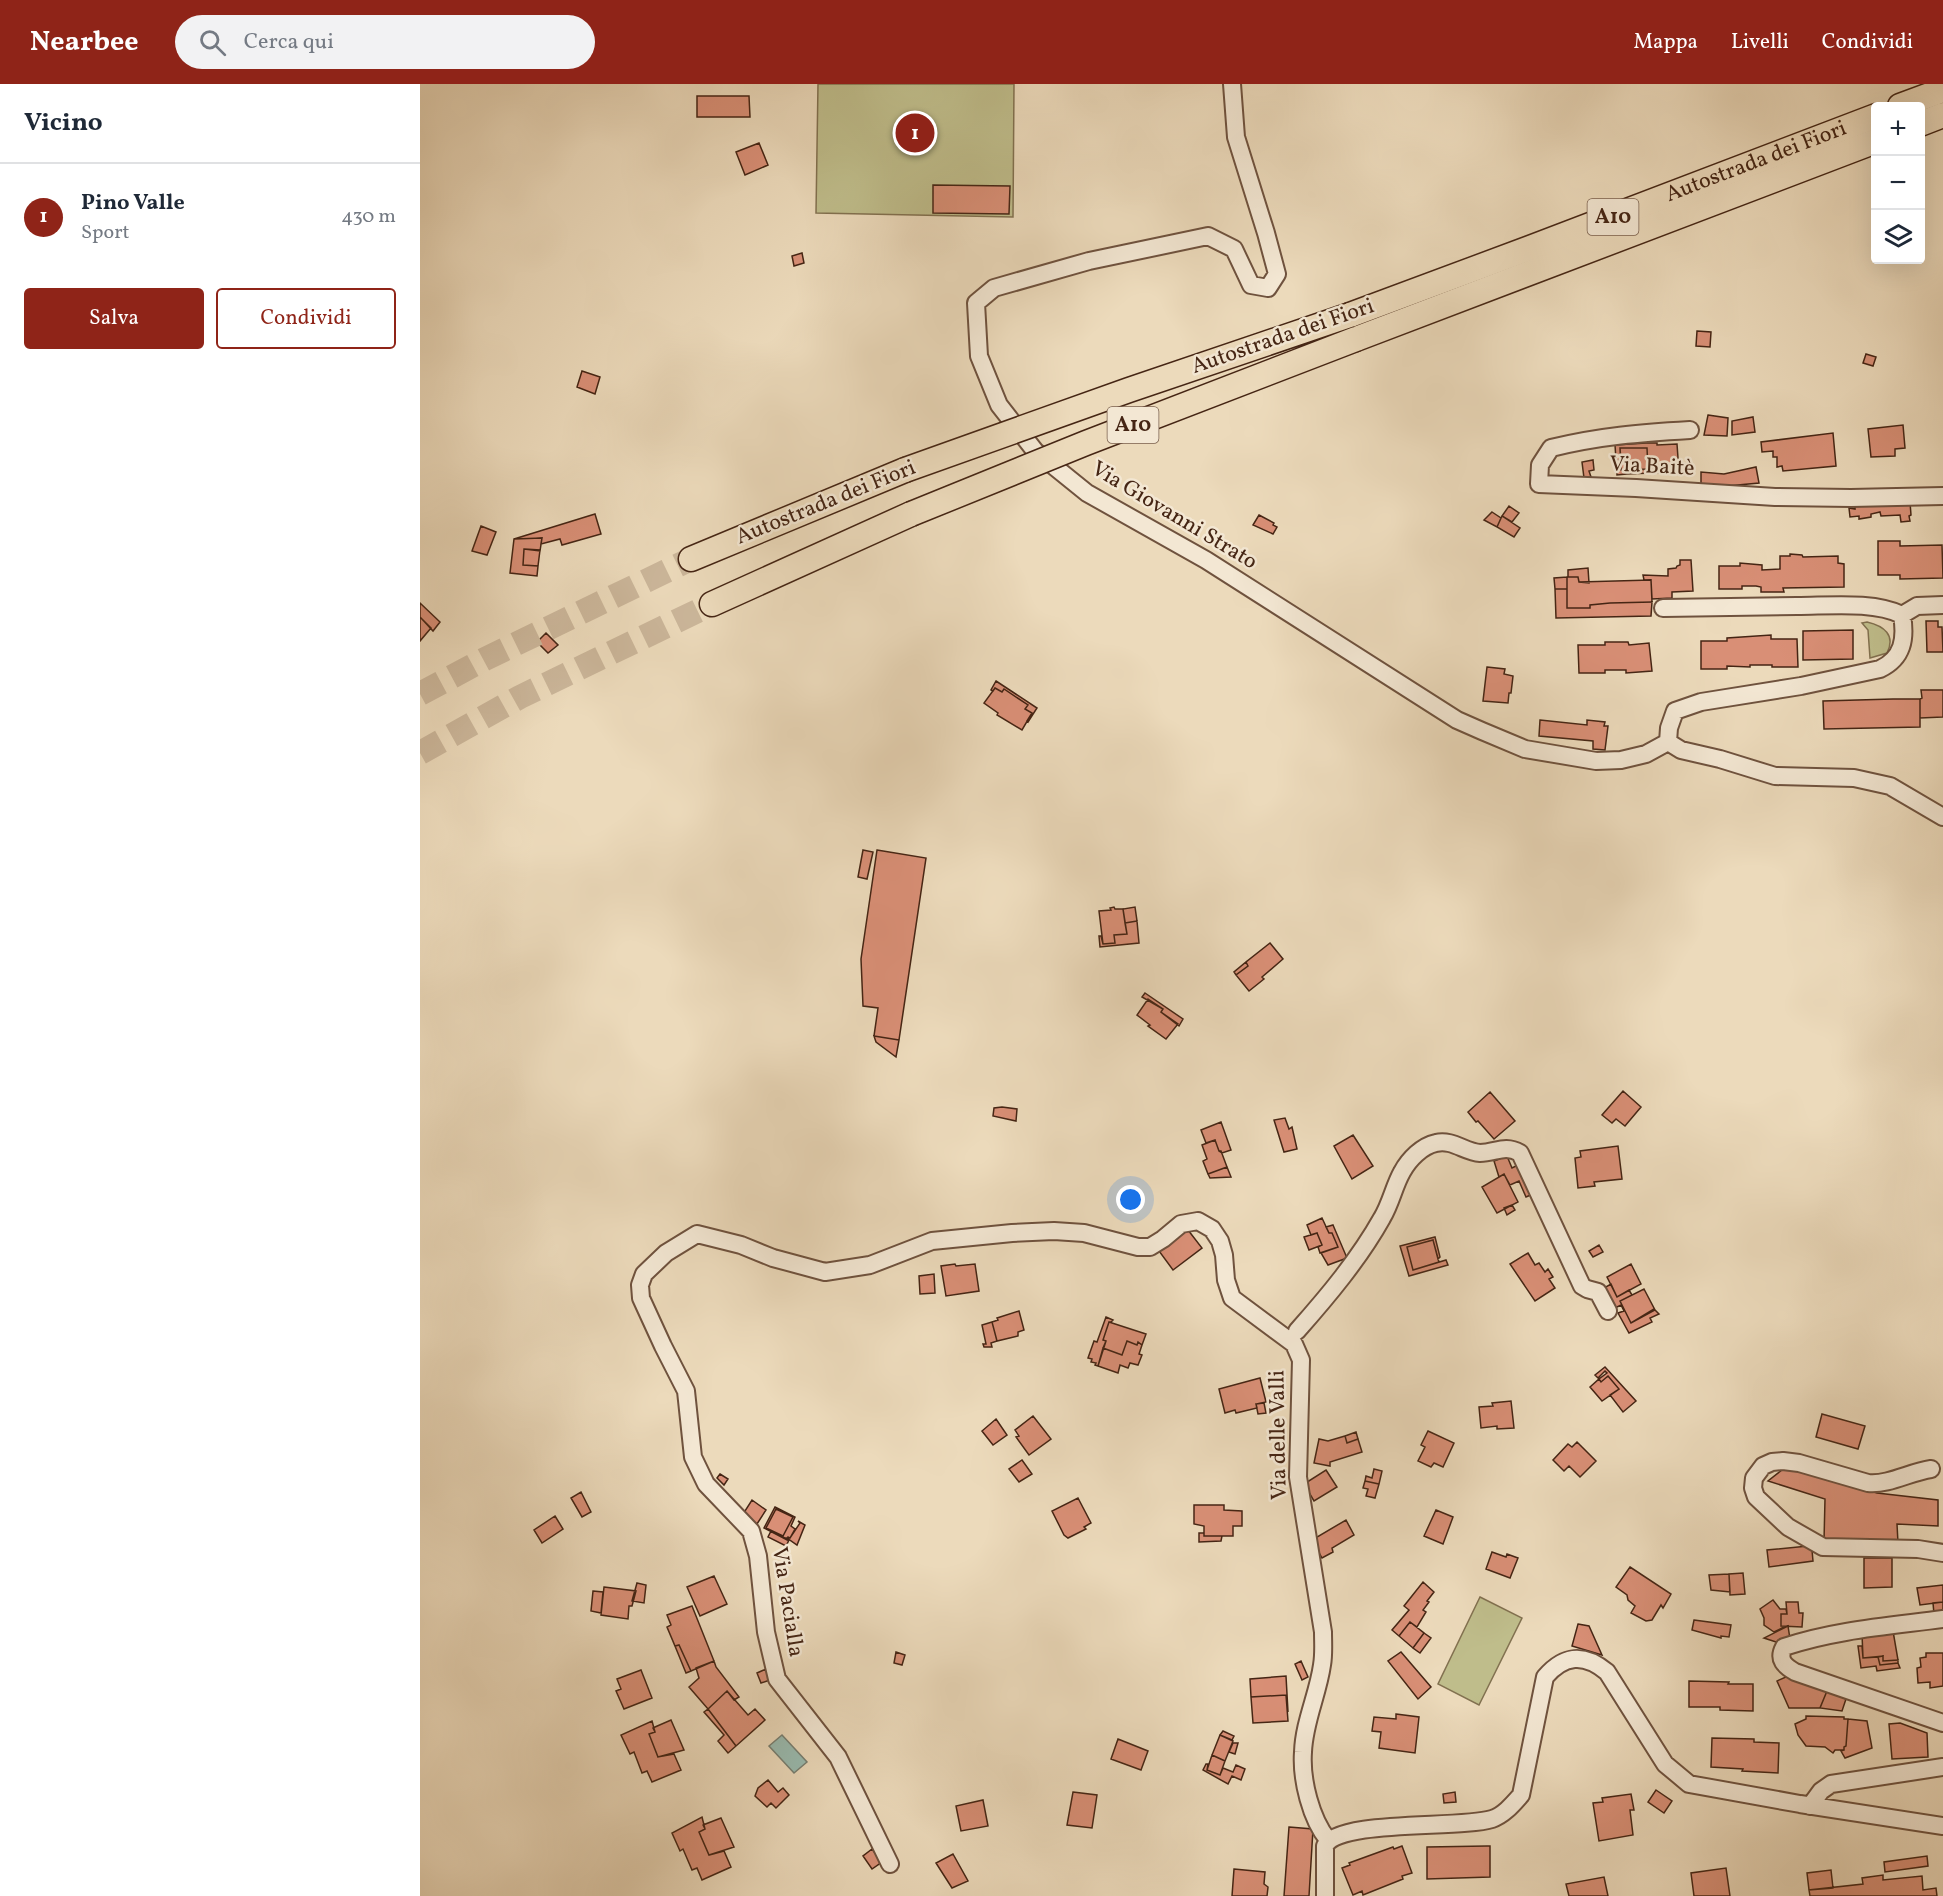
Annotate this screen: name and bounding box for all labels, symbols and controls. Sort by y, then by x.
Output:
search box [175,15,595,69]
text: Nearbee [30,23,139,62]
icon: search [196,26,229,59]
text: Cerca qui [244,27,334,58]
text: Mappa [1633,28,1698,57]
text: Livelli [1731,28,1789,57]
text: Condividi [1822,28,1913,57]
map controls [1871,102,1925,264]
button: + [1871,102,1925,156]
text: Vicino [24,105,103,141]
pin: 1 [896,110,934,156]
street label: Autostrada dei Fiori [1661,113,1851,210]
button: − [1871,156,1925,210]
text: Pino Valle [81,188,185,219]
road number: A10 [1588,199,1638,235]
text: 1 [39,203,48,231]
text: 430 m [341,203,396,231]
button: layers [1871,210,1925,264]
text: Sport [81,219,130,247]
button: Salva [24,288,204,349]
button: Condividi [216,288,396,349]
street label: Autostrada dei Fiori [1187,291,1379,383]
road number: A10 [1108,407,1158,443]
street label: Via Baitè [1609,449,1695,485]
street label: Autostrada dei Fiori [731,453,921,553]
street label: Via Giovanni Strato [1085,454,1263,578]
your location [1116,1185,1145,1214]
street label: Via delle Valli [1262,1370,1296,1500]
street label: Via Pacialla [763,1545,811,1659]

